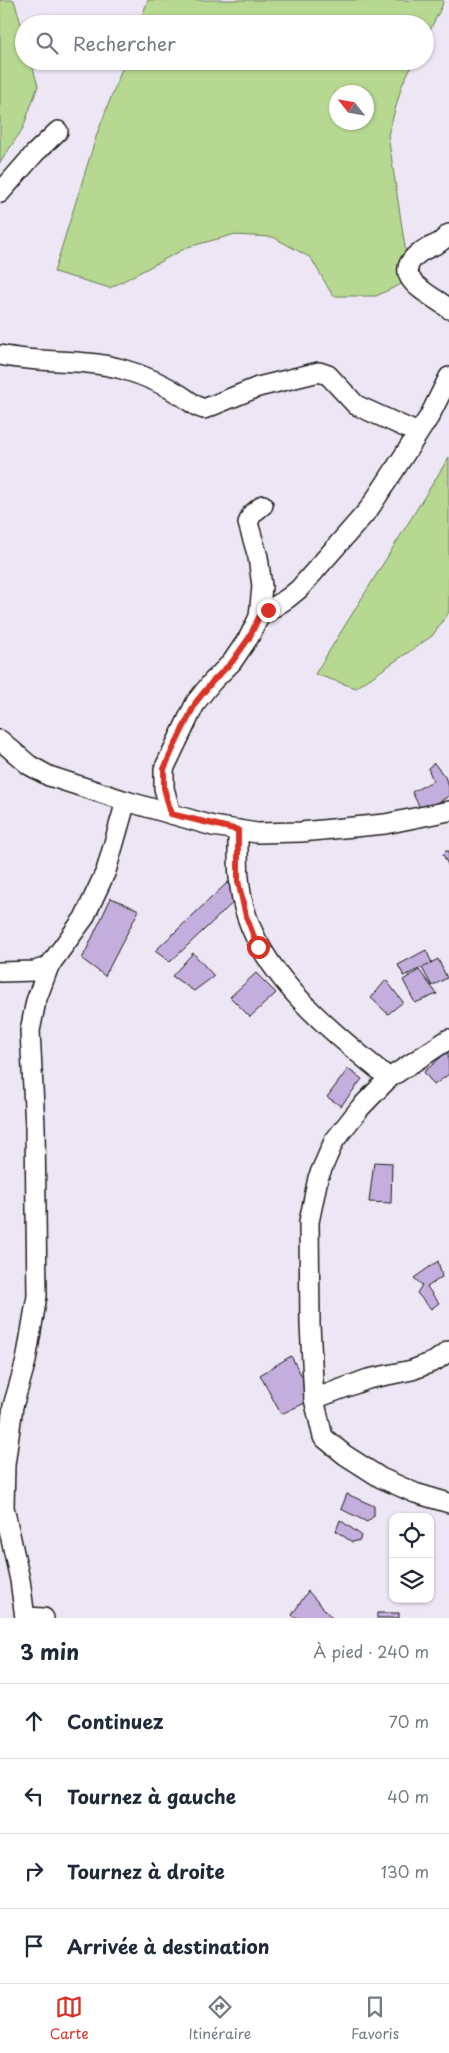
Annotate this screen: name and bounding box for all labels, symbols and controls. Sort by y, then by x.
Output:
search box [15,15,434,70]
icon: search [33,29,61,57]
text: Rechercher [73,29,176,57]
north arrow [329,85,374,130]
route end [257,599,280,622]
route start [247,936,270,959]
map controls [389,1513,434,1603]
button: locate [389,1513,434,1558]
button: layers [389,1558,434,1603]
text: 3 min [20,1635,79,1667]
text: À pied · 240 m [313,1639,429,1663]
icon: ahead [20,1707,48,1735]
text: Continuez [67,1707,164,1735]
text: 70 m [389,1709,429,1733]
icon: left [20,1782,48,1810]
text: Tournez à gauche [67,1782,236,1810]
text: 40 m [387,1784,429,1808]
icon: right [20,1857,48,1885]
text: Tournez à droite [67,1857,225,1885]
text: 130 m [381,1859,429,1883]
icon: arrive [20,1932,48,1960]
text: Arrivée à destination [67,1932,270,1960]
tab: Carte [50,1993,89,2044]
tab: Itinéraire [188,1993,251,2044]
tab: Favoris [351,1993,399,2044]

